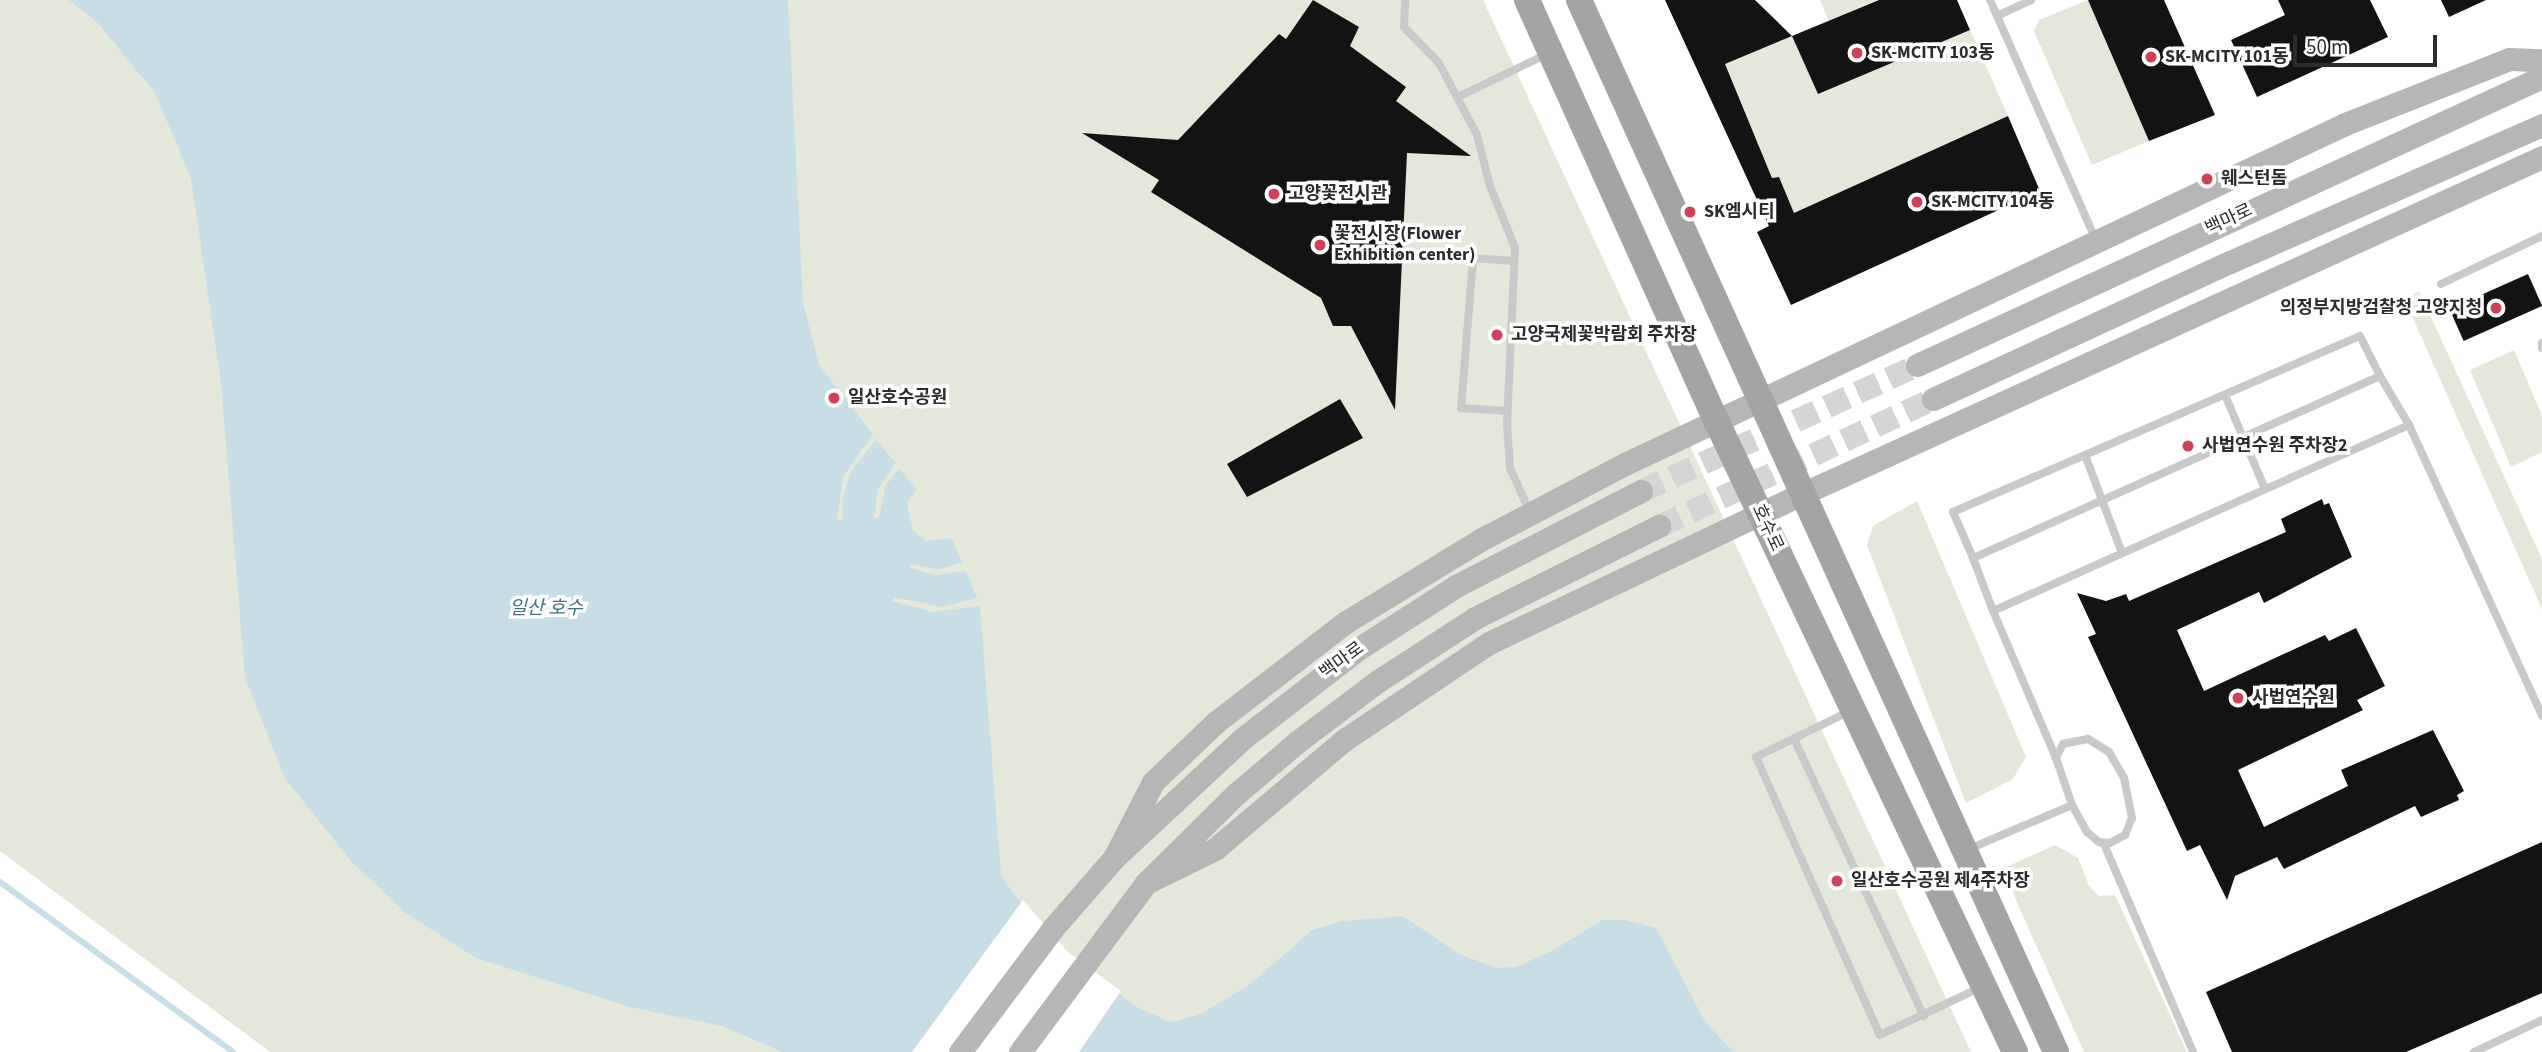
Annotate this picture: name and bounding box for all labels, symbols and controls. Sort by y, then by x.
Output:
scale bar [2297,21,2440,65]
text: 50 m [2306,32,2348,62]
place label: SK-MCITY 103동 [1871,42,1995,64]
marker: SK-MCITY 103동 [1849,45,1865,61]
place label: SK-MCITY 101동 [2165,46,2289,68]
marker: SK-MCITY 101동 [2143,49,2159,65]
place label: 웨스턴돔 [2221,168,2287,190]
marker: 웨스턴돔 [2199,171,2215,187]
place label: 고양꽃전시관 [1288,183,1387,205]
marker: 고양꽃전시관 [1266,186,1282,202]
place label: SK-MCITY 104동 [1931,191,2055,213]
marker: SK-MCITY 104동 [1909,194,1925,210]
street label: 백마로 [2202,200,2256,240]
place label: SK엠시티 [1704,201,1775,223]
marker: SK엠시티 [1682,204,1698,220]
place label: 꽃전시장(Flower Exhibition center) [1334,224,1475,266]
marker: 꽃전시장(Flower Exhibition center) [1312,237,1328,253]
place label: 의정부지방검찰청 고양지청 [2280,297,2482,319]
marker: 의정부지방검찰청 고양지청 [2488,300,2504,316]
place label: 고양국제꽃박람회 주차장 [1511,324,1697,346]
marker: 고양국제꽃박람회 주차장 [1489,327,1505,343]
place label: 일산호수공원 [848,387,947,409]
marker: 일산호수공원 [826,390,842,406]
place label: 사법연수원 주차장2 [2202,435,2348,457]
marker: 사법연수원 주차장2 [2180,438,2196,454]
street label: 호수로 [1747,501,1787,555]
water label: 일산 호수 [509,598,583,620]
street label: 백마로 [1316,638,1368,684]
place label: 사법연수원 [2252,687,2335,709]
marker: 사법연수원 [2230,690,2246,706]
place label: 일산호수공원 제4주차장 [1851,870,2030,892]
marker: 일산호수공원 제4주차장 [1829,873,1845,889]

